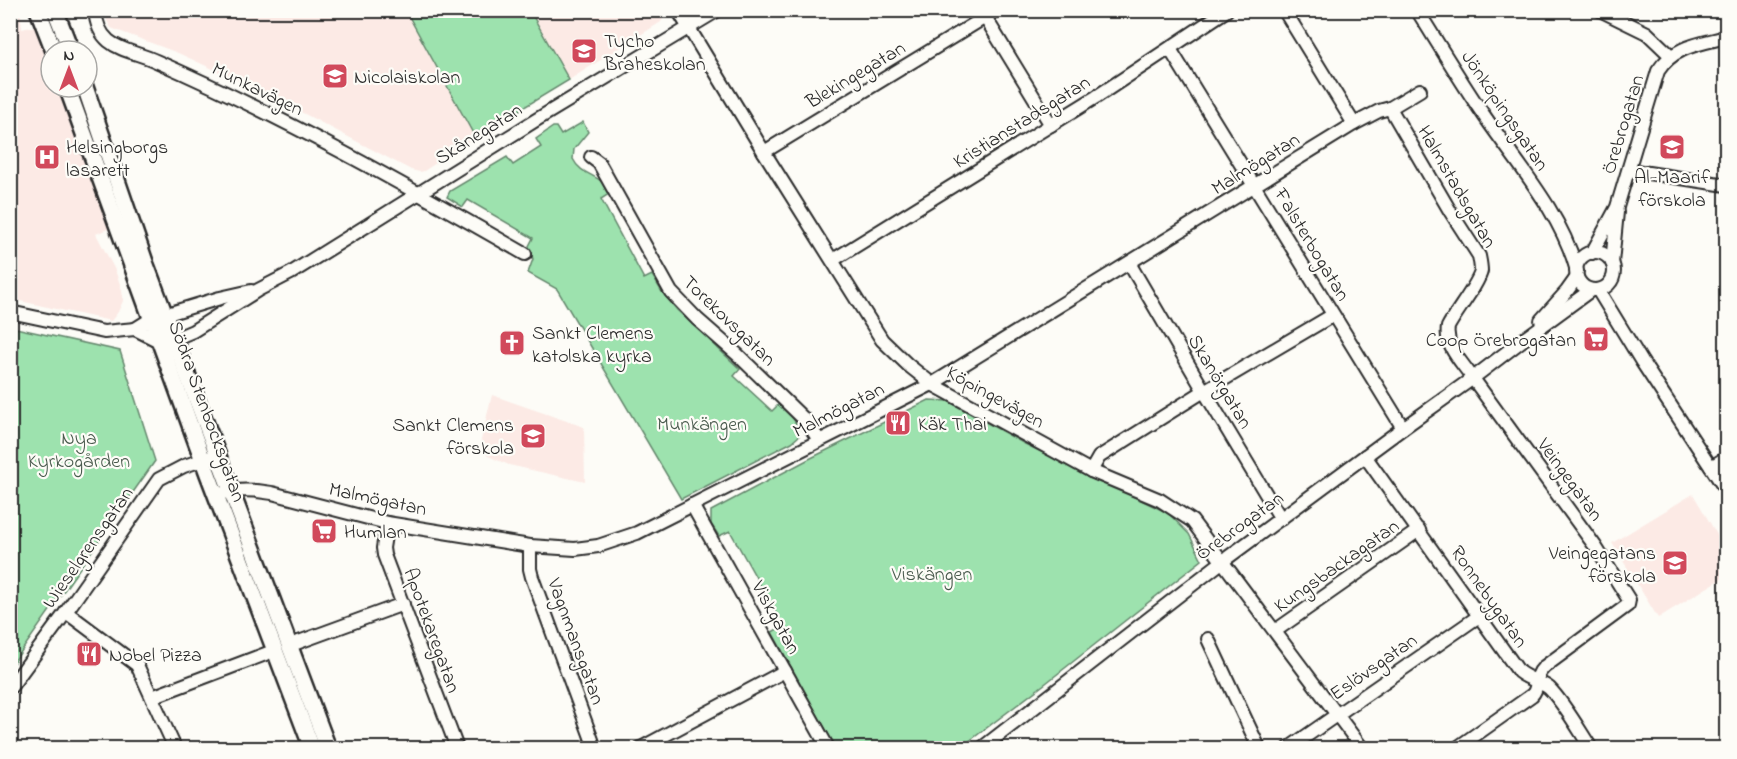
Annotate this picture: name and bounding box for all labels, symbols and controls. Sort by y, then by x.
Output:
place label: Tycho Braheskolan [603,28,706,80]
street label: Blekingegatan [800,35,912,119]
school or university icon: Tycho Braheskolan [569,36,599,66]
north arrow [39,39,99,99]
text: N [64,44,75,68]
street label: Jönköpingsgatan [1452,45,1555,178]
street label: Munkavägen [206,56,308,126]
school or university icon: Nicolaiskolan [320,61,350,91]
place label: Nicolaiskolan [354,64,460,93]
street label: Kristianstadsgatan [948,69,1097,178]
street label: Örebrogatan [1596,71,1654,178]
street label: Skånegatan [430,97,529,174]
street label: Halmstadsgatan [1408,120,1503,255]
street label: Malmögatan [1206,126,1307,205]
school or university icon: Al-Maarif förskola [1657,132,1687,162]
place label: Helsingborgs lasarett [66,134,168,186]
hospital icon: Helsingborgs lasarett [32,142,62,172]
place label: Al-Maarif förskola [1634,164,1711,216]
street label: Falsterbogatan [1264,182,1356,308]
street label: Torekovsgatan [674,270,782,375]
street label: Södra Stenbocksgatan [158,317,252,507]
place label: Sankt Clemens katolska kyrka [532,320,654,372]
supermarket icon: Coop Örebrogatan [1581,324,1611,354]
place label: Coop Örebrogatan [1426,327,1576,357]
church icon: Sankt Clemens katolska kyrka [497,328,527,358]
street label: Skanörgatan [1178,329,1259,436]
street label: Köpingevägen [940,359,1049,438]
street label: Malmögatan [788,376,891,448]
restaurant icon: Käk Thai [883,408,913,438]
park label: Munkängen [657,411,747,441]
place label: Käk Thai [918,411,987,440]
place label: Sankt Clemens förskola [392,412,514,464]
school or university icon: Sankt Clemens förskola [518,421,548,451]
park label: Nya Kyrkogården [28,425,130,478]
street label: Veingegatan [1527,432,1609,529]
street label: Malmögatan [326,476,429,526]
street label: Wieselgrensgatan [36,481,143,616]
street label: Örebrogatan [1190,485,1291,570]
street label: Kungsbackagatan [1269,513,1407,622]
supermarket icon: Humlan [309,516,339,546]
place label: Humlan [344,519,407,548]
street label: Ronnebygatan [1441,540,1534,655]
place label: Veingegatans förskola [1548,540,1656,592]
school or university icon: Veingegatans förskola [1660,548,1690,578]
park label: Viskängen [891,561,973,591]
street label: Apotekaregatan [394,564,467,698]
street label: Vagnmansgatan [537,574,611,710]
street label: Viskgatan [741,575,807,661]
street label: Eslövsgatan [1325,627,1425,710]
restaurant icon: Nobel Pizza [74,639,104,669]
place label: Nobel Pizza [109,642,202,671]

